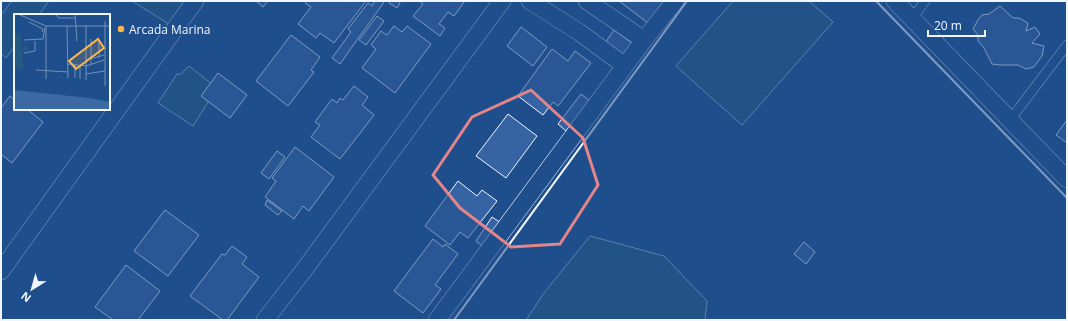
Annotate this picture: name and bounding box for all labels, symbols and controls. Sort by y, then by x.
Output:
scale bar [928,12,985,38]
inset map [14,14,110,110]
text: 20 m [934,17,962,34]
place label: Arcada Marina [129,21,210,38]
marker: Arcada Marina [116,24,126,34]
north arrow [12,269,52,309]
text: N [18,289,34,306]

